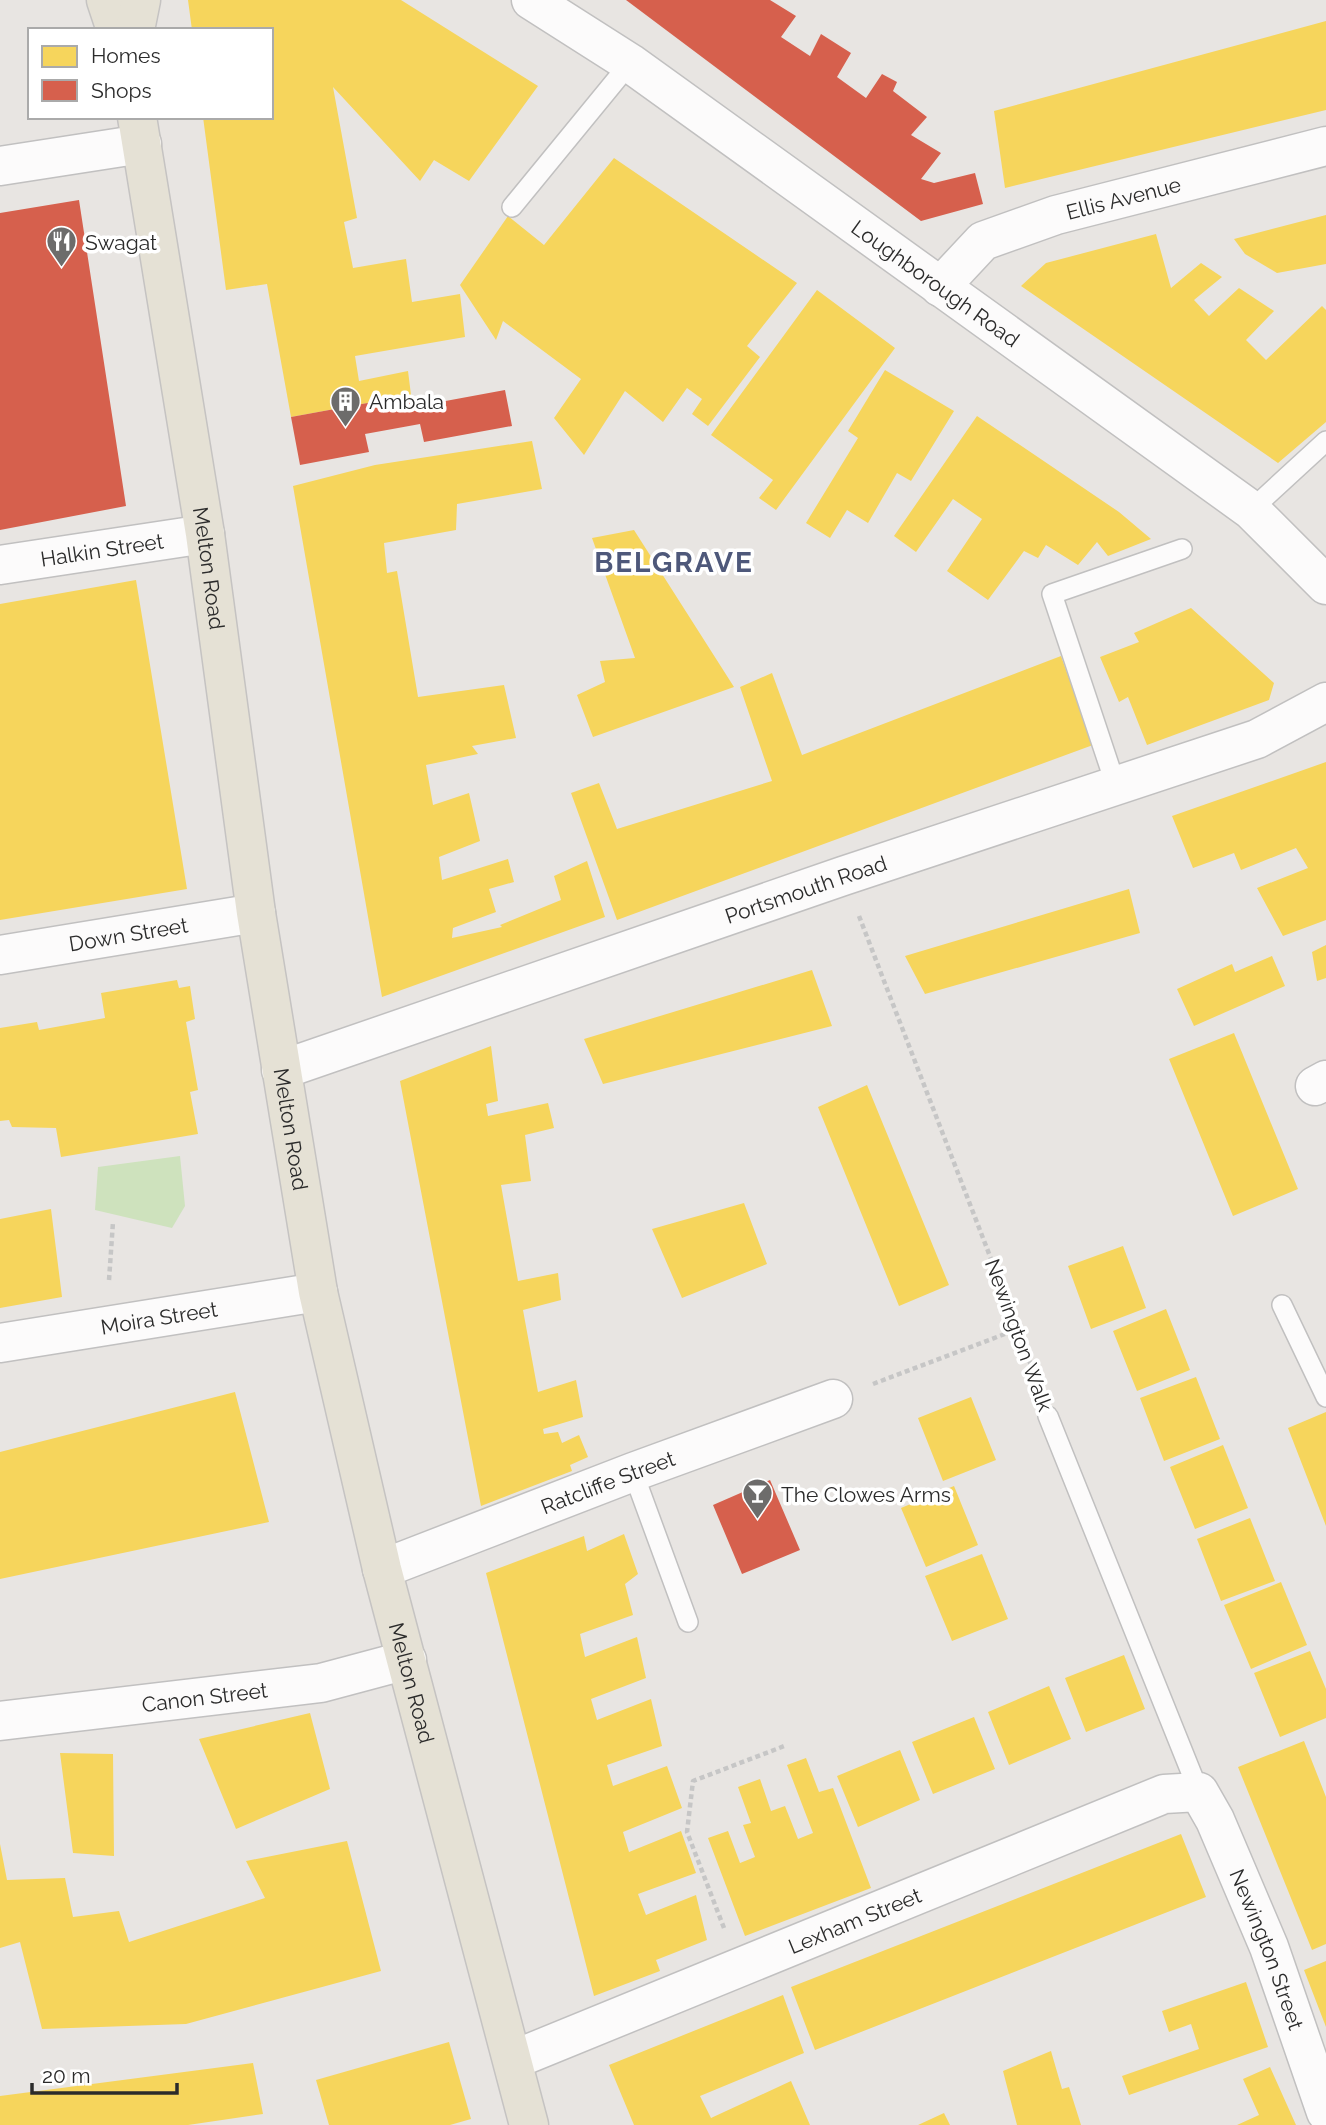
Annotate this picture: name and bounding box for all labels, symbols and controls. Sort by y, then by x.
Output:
legend [28,28,273,119]
text: Homes [91,43,161,68]
text: Shops [91,78,152,103]
street label: Ellis Avenue [1063,171,1183,224]
street label: Loughborough Road [847,214,1024,352]
restaurant icon: Swagat [45,225,79,269]
place label: Swagat [85,230,157,255]
building icon: Ambala [329,384,363,428]
place label: Ambala [369,389,444,414]
street label: Melton Road [188,505,230,631]
street label: Halkin Street [39,528,165,571]
district label: BELGRAVE [594,546,754,579]
street label: Portsmouth Road [722,850,890,928]
street label: Down Street [67,912,190,956]
street label: Melton Road [269,1066,314,1192]
street label: Newington Walk [980,1255,1058,1415]
street label: Moira Street [99,1296,219,1339]
street label: Ratcliffe Street [537,1445,678,1519]
bar icon: The Clowes Arms [741,1477,775,1521]
place label: The Clowes Arms [781,1482,951,1507]
street label: Melton Road [384,1620,440,1746]
street label: Canon Street [140,1677,269,1717]
street label: Newington Street [1225,1865,1309,2033]
street label: Lexham Street [785,1882,925,1959]
scale bar [32,2052,177,2096]
text: 20 m [42,2063,90,2088]

